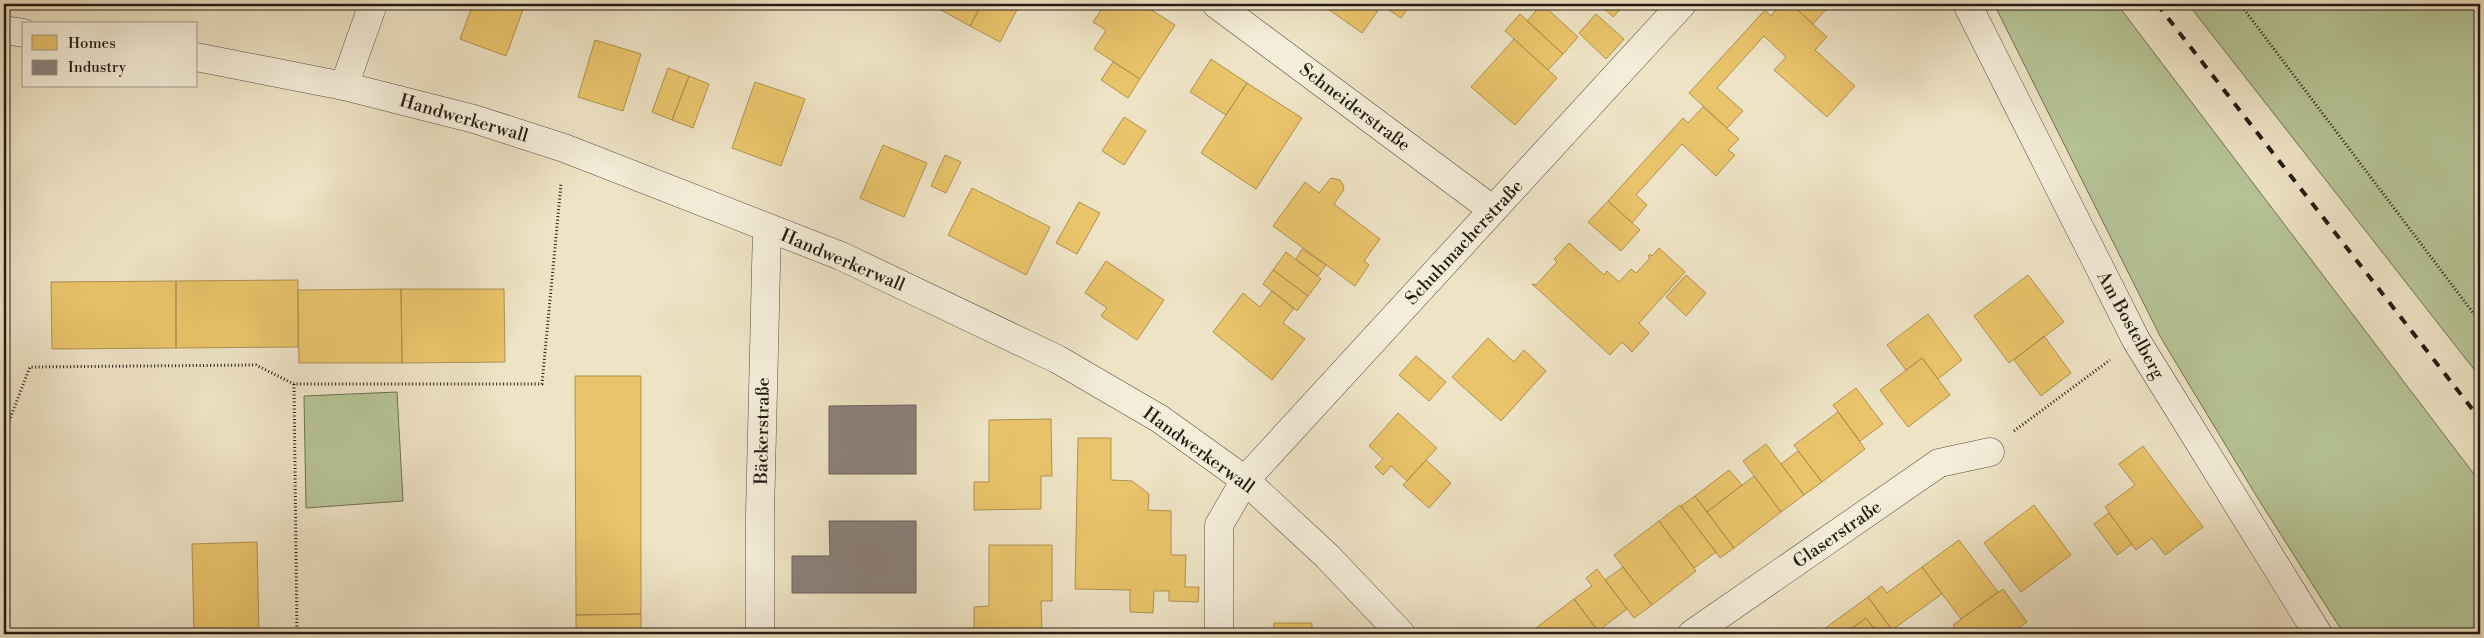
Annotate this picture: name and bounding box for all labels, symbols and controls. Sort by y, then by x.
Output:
legend [22,22,198,88]
text: Homes [68,34,116,53]
text: Industry [68,58,127,77]
street label: Schneiderstraße [1295,58,1415,157]
street label: Handwerkerwall [397,89,531,148]
street label: Schuhmacherstraße [1400,175,1528,310]
street label: Handwerkerwall [777,224,909,297]
street label: Am Bostelberg [2091,266,2170,384]
street label: Bäckerstraße [750,377,775,486]
street label: Handwerkerwall [1138,402,1260,499]
street label: Glaserstraße [1789,495,1886,573]

